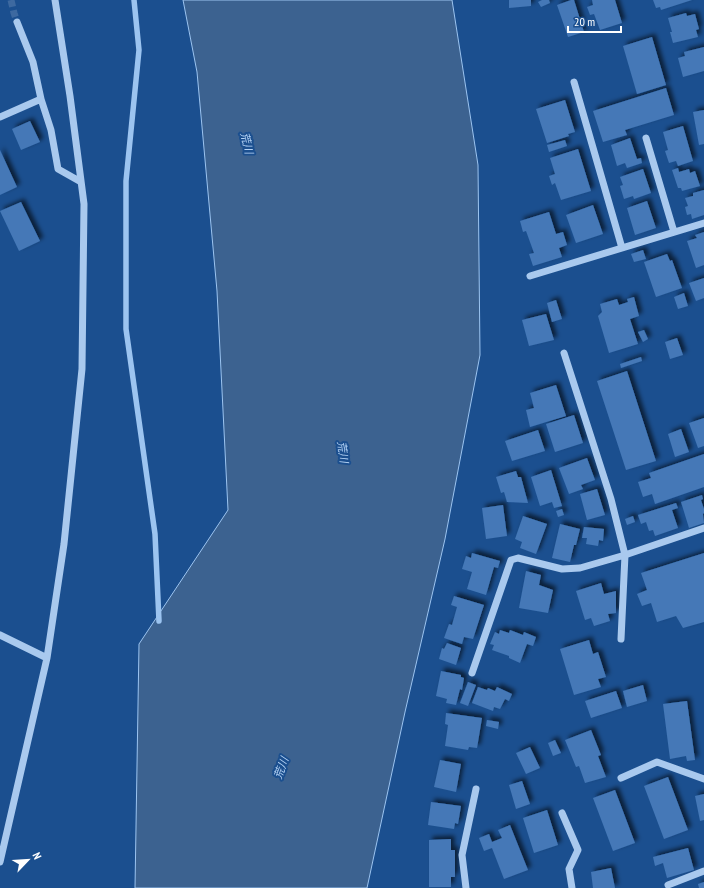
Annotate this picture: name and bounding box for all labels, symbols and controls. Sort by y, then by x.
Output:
scale bar [568,8,621,34]
text: 20 m [574,14,595,29]
water label: 荒川 [238,131,257,156]
water label: 荒川 [335,440,352,465]
water label: 荒川 [271,754,292,781]
north arrow [8,840,48,880]
text: N [29,850,45,861]

